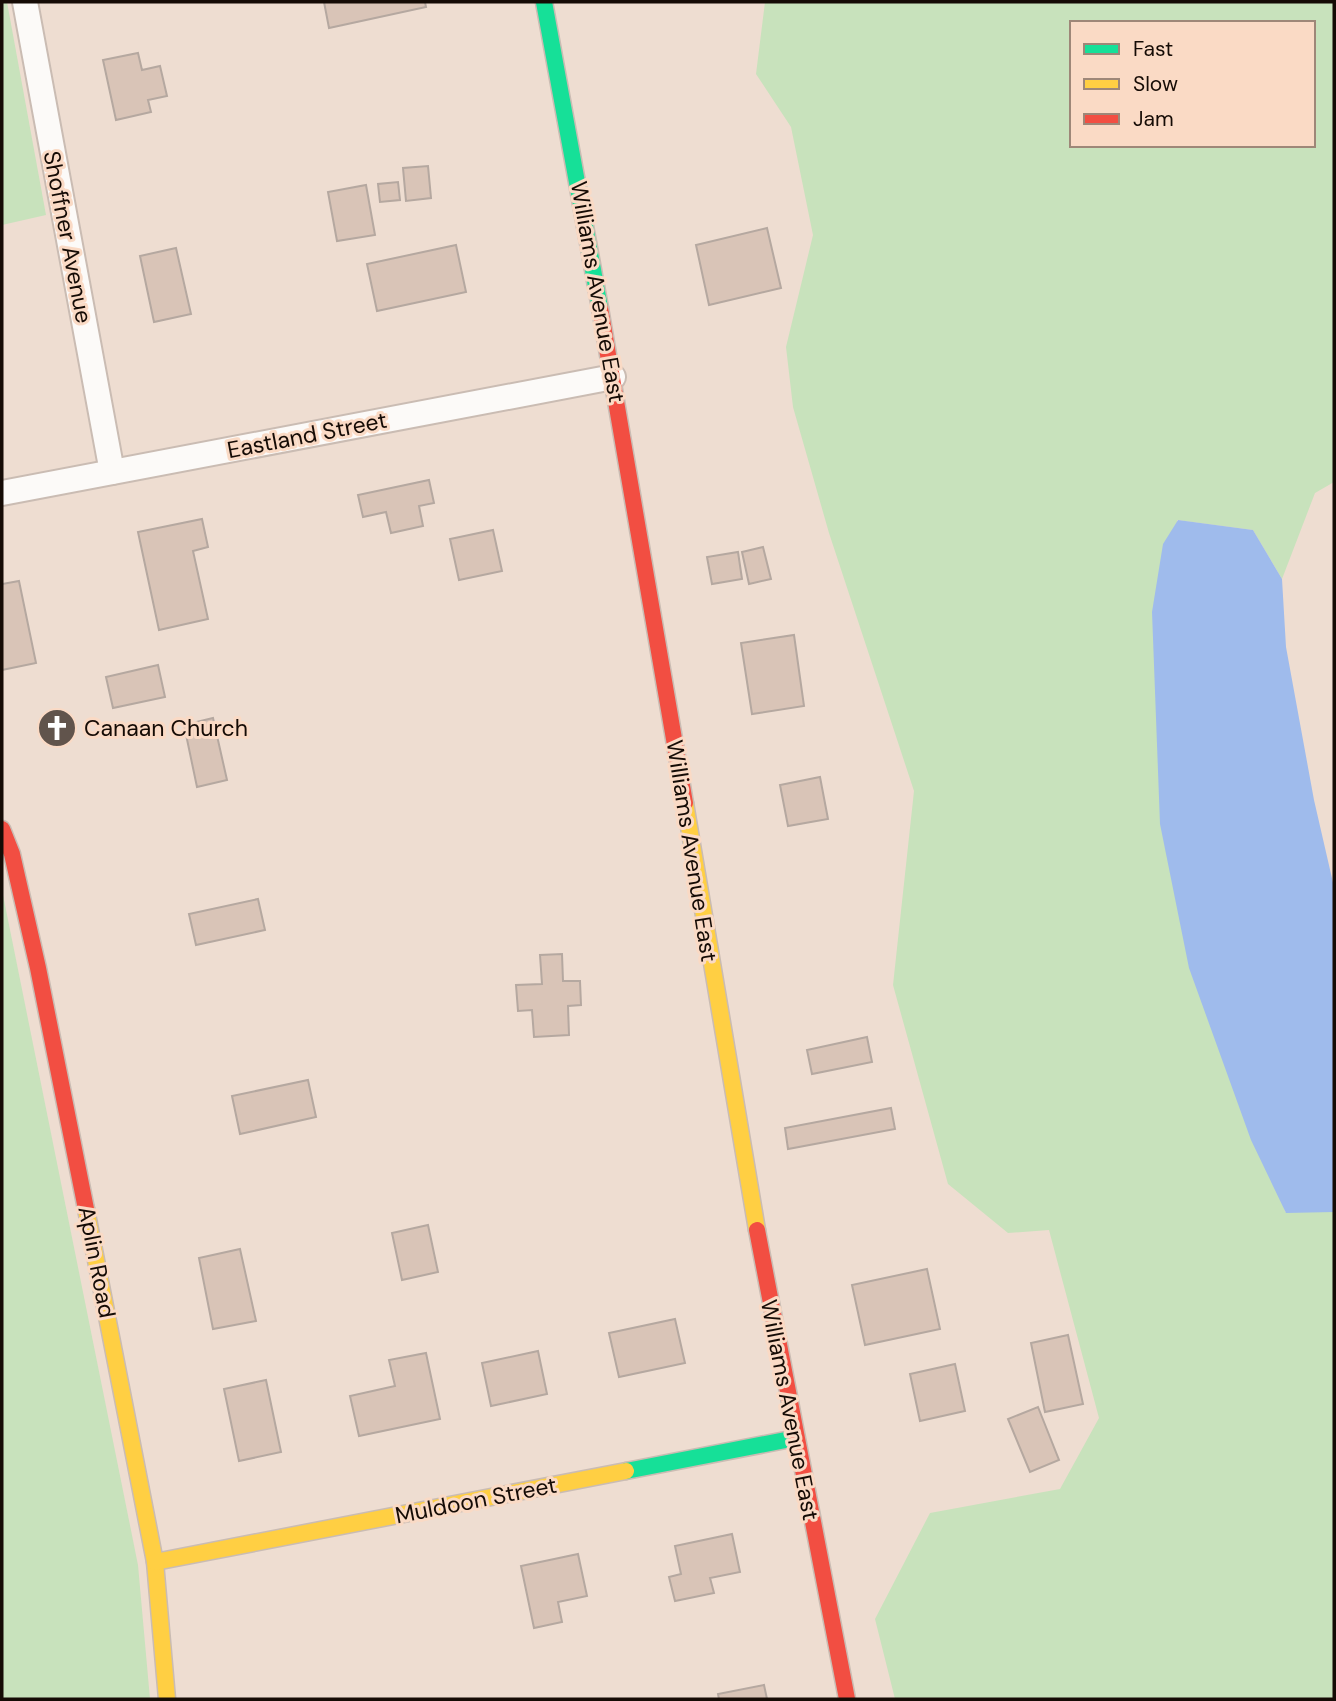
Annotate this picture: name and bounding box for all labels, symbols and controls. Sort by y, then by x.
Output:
legend [1070,21,1315,147]
text: Fast [1133,35,1173,63]
text: Slow [1133,70,1178,98]
text: Jam [1133,105,1174,133]
street label: Shoffner Avenue [37,148,99,326]
street label: Williams Avenue East [564,179,632,405]
street label: Eastland Street [225,405,389,465]
church icon: Canaan Church [36,707,78,749]
place label: Canaan Church [84,713,248,743]
street label: Williams Avenue East [660,738,724,964]
street label: Aplin Road [71,1204,123,1320]
street label: Williams Avenue East [754,1297,826,1523]
street label: Muldoon Street [393,1470,559,1530]

